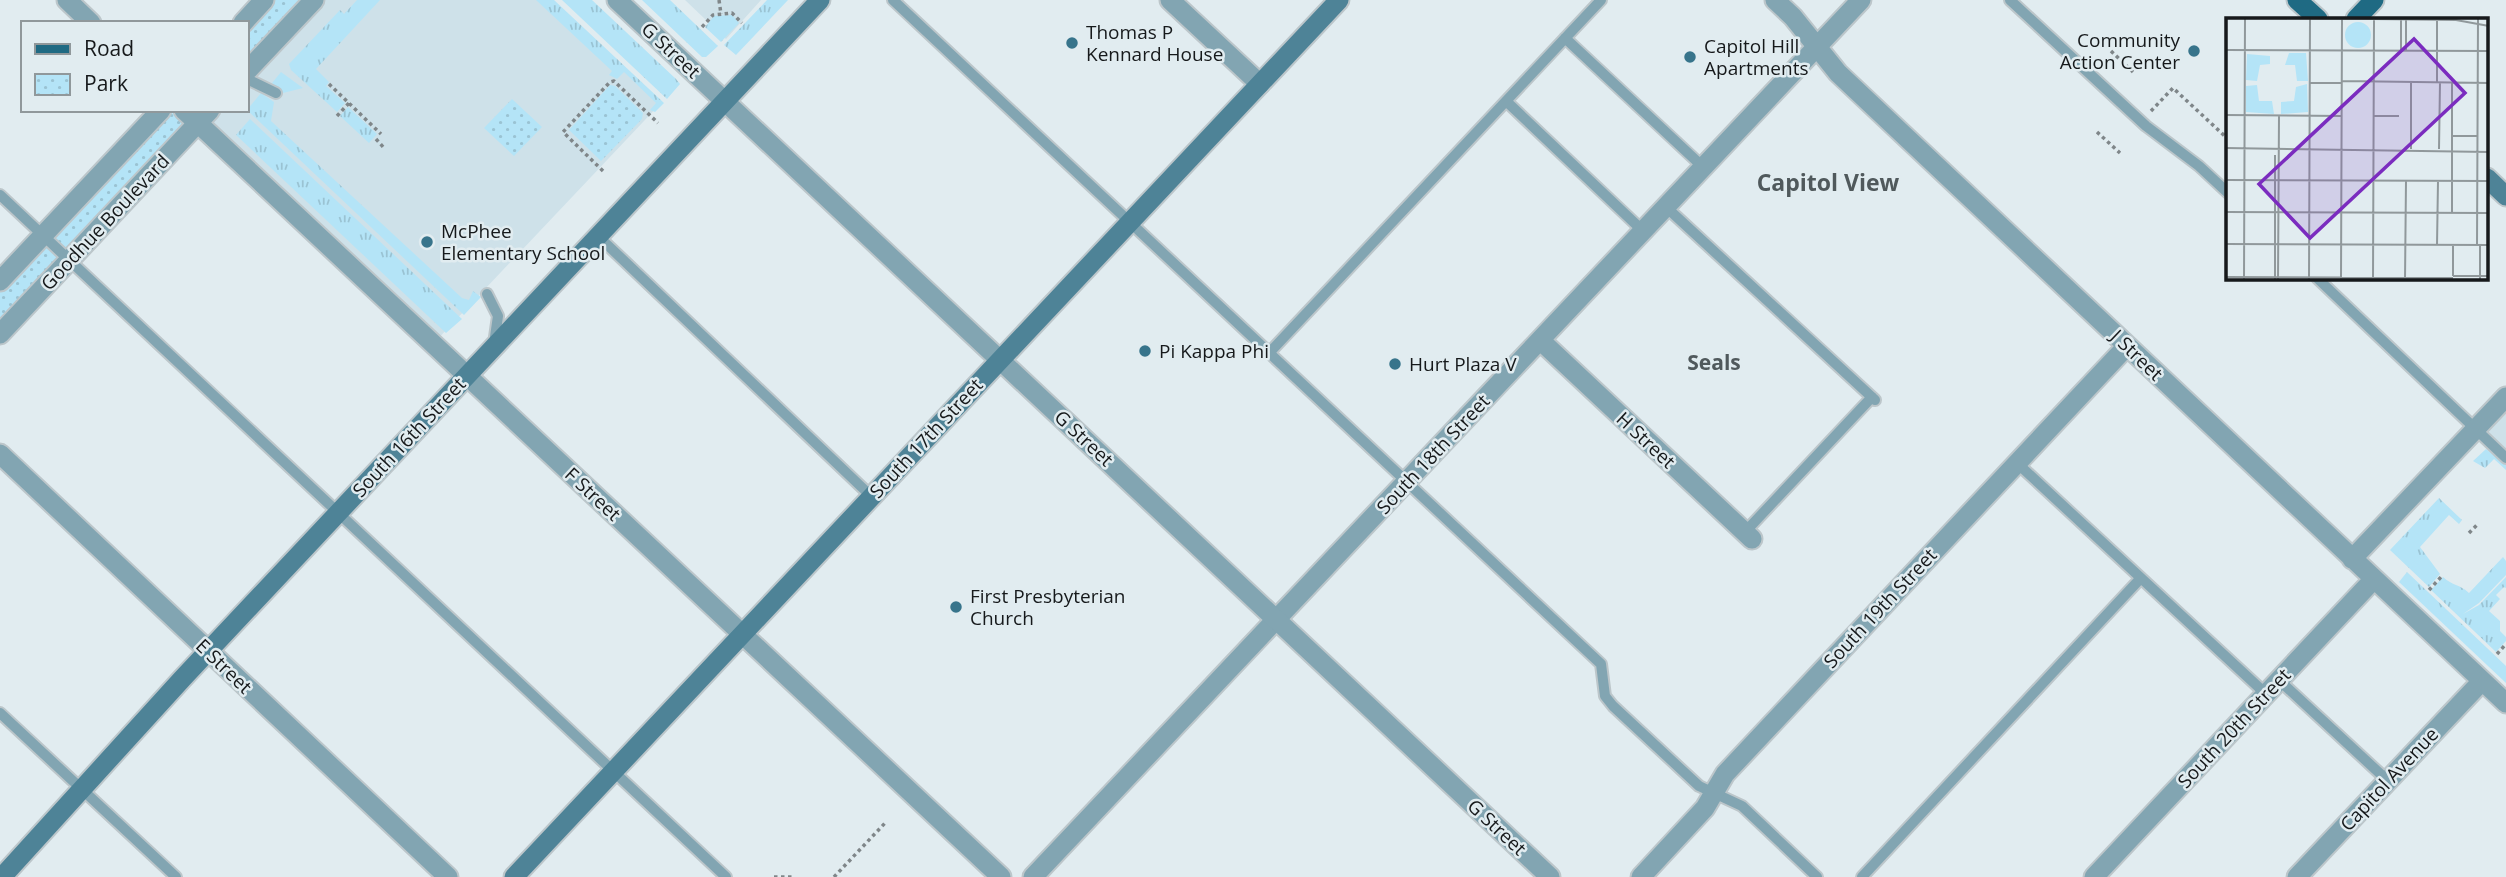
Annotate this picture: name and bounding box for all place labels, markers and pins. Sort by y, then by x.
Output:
place label: Thomas P Kennard House [1086,19,1223,67]
place label: Community Action Center [2060,27,2180,75]
place label: Capitol Hill Apartments [1704,33,1808,81]
marker: Thomas P Kennard House [1064,35,1080,51]
marker: Community Action Center [2186,43,2202,59]
marker: Capitol Hill Apartments [1682,49,1698,65]
place label: McPhee Elementary School [441,218,605,266]
marker: McPhee Elementary School [419,234,435,250]
place label: Pi Kappa Phi [1159,338,1269,364]
marker: Pi Kappa Phi [1137,343,1153,359]
place label: Hurt Plaza V [1409,351,1517,377]
marker: Hurt Plaza V [1387,356,1403,372]
place label: First Presbyterian Church [970,583,1125,631]
marker: First Presbyterian Church [948,599,964,615]

